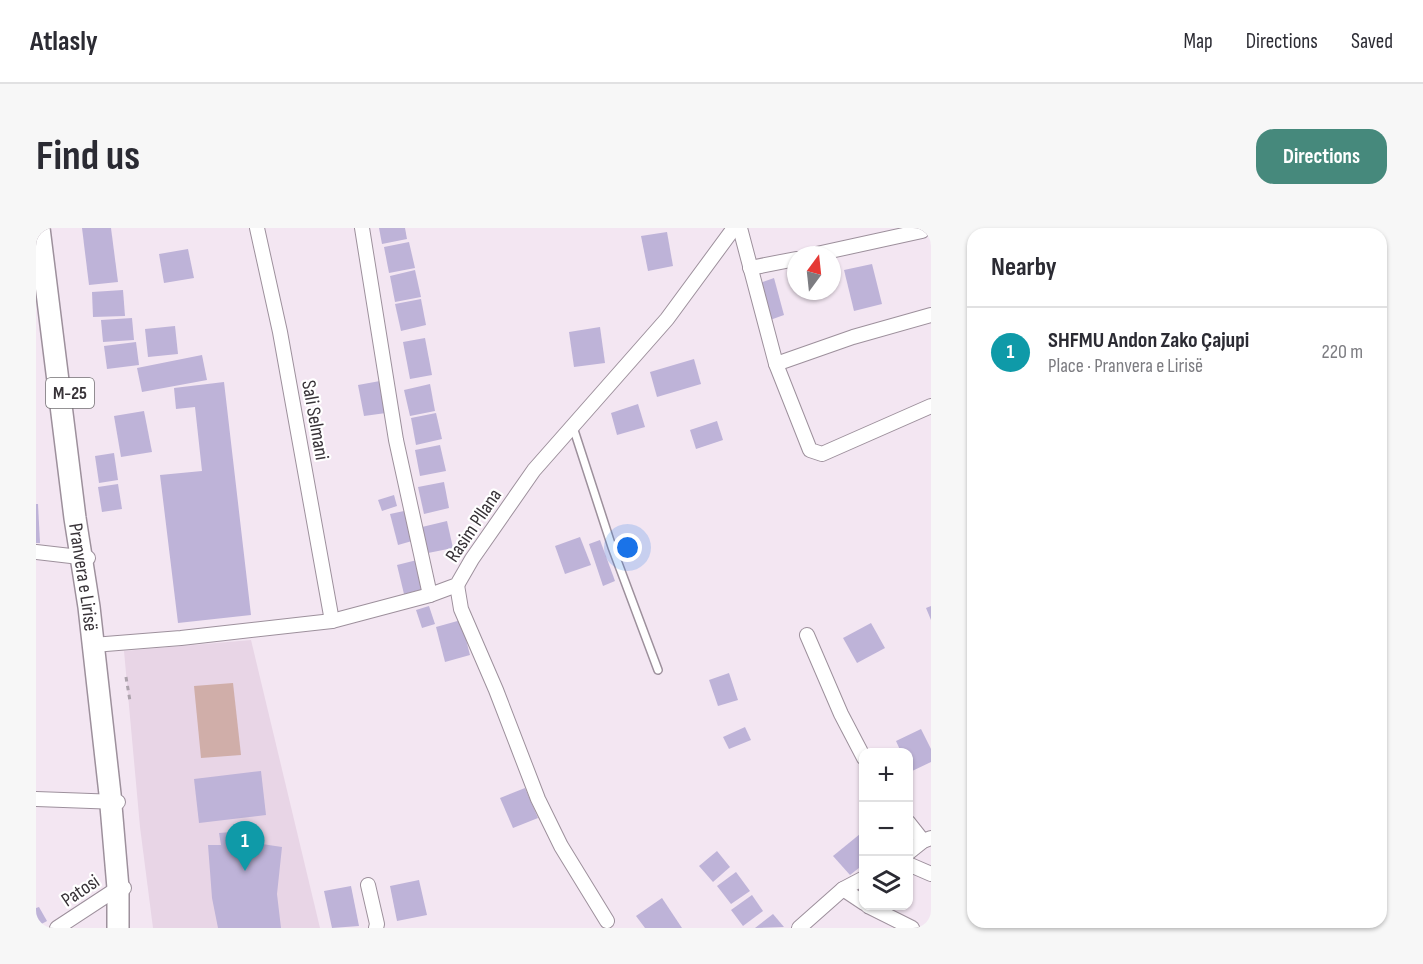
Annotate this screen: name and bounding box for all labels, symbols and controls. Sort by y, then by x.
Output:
text: Atlasly [30,25,98,58]
text: Map [1183,29,1213,54]
text: Directions [1246,29,1318,54]
text: Saved [1351,29,1393,54]
button: Directions [1256,129,1387,184]
text: Find us [36,131,140,182]
north arrow [787,246,841,300]
text: Nearby [991,252,1057,283]
text: SHFMU Andon Zako Çajupi [1048,327,1249,354]
text: 1 [1007,340,1014,364]
text: 220 m [1322,340,1363,364]
text: Place · Pranvera e Lirisë [1048,354,1203,378]
road number: M-25 [46,378,94,408]
street label: Sali Selmani [296,378,334,462]
street label: Rasim Pllana [441,484,507,567]
street label: Pranvera e Lirisë [63,521,103,633]
your location [613,533,642,562]
map controls [859,748,913,910]
button: + [859,748,913,802]
button: − [859,802,913,856]
pin: 1 [226,822,264,871]
button: layers [859,856,913,910]
street label: Patosi [57,869,104,912]

